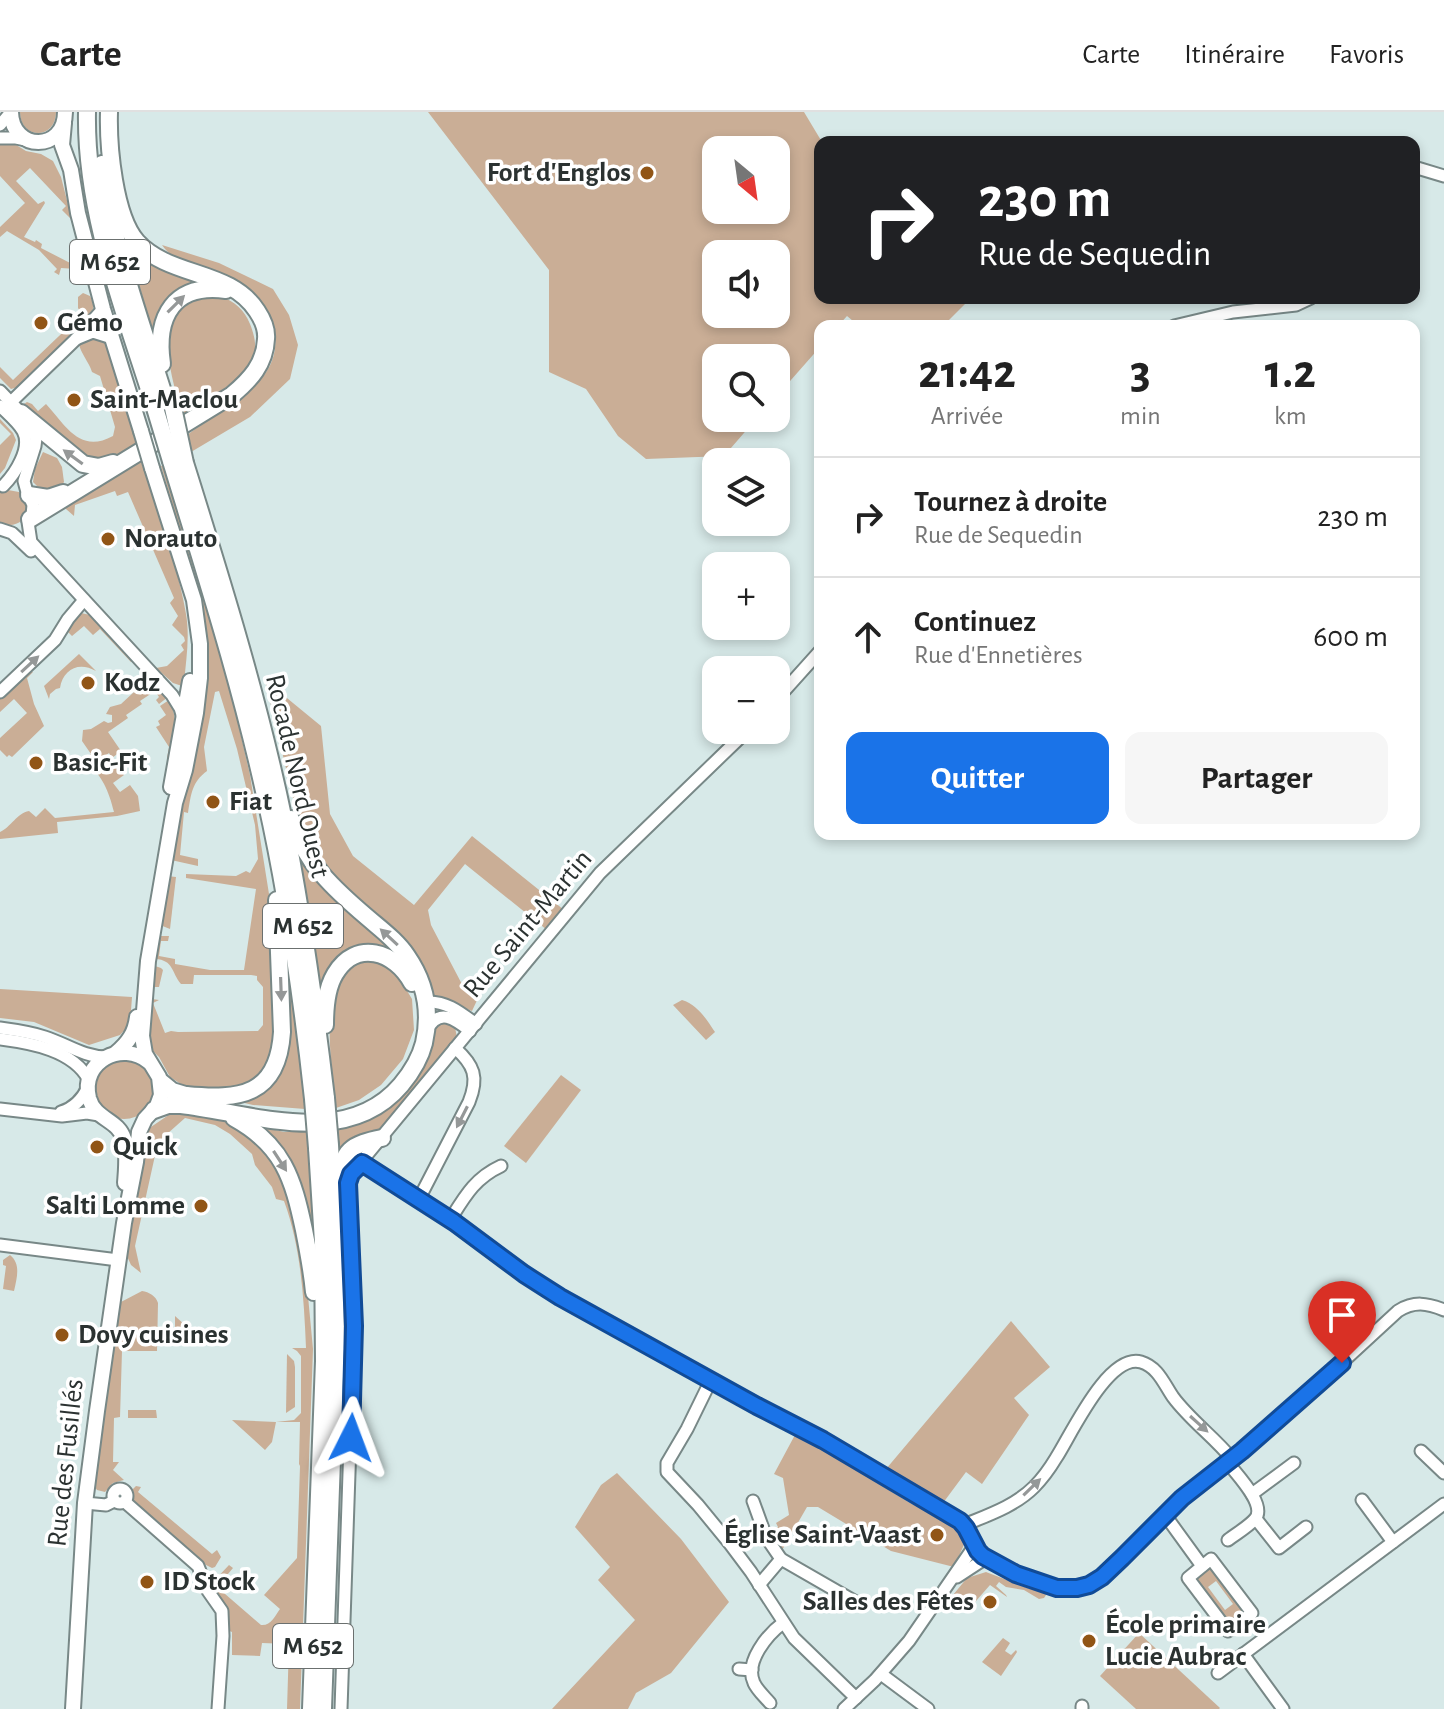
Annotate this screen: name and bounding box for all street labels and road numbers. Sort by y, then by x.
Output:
road number: M 652 [70,240,150,284]
street label: Rocade Nord Ouest [260,671,334,881]
street label: Rue Saint-Martin [458,845,598,1003]
road number: M 652 [263,904,343,948]
street label: Rue des Fusillés [43,1378,89,1548]
road number: M 652 [273,1624,353,1668]

